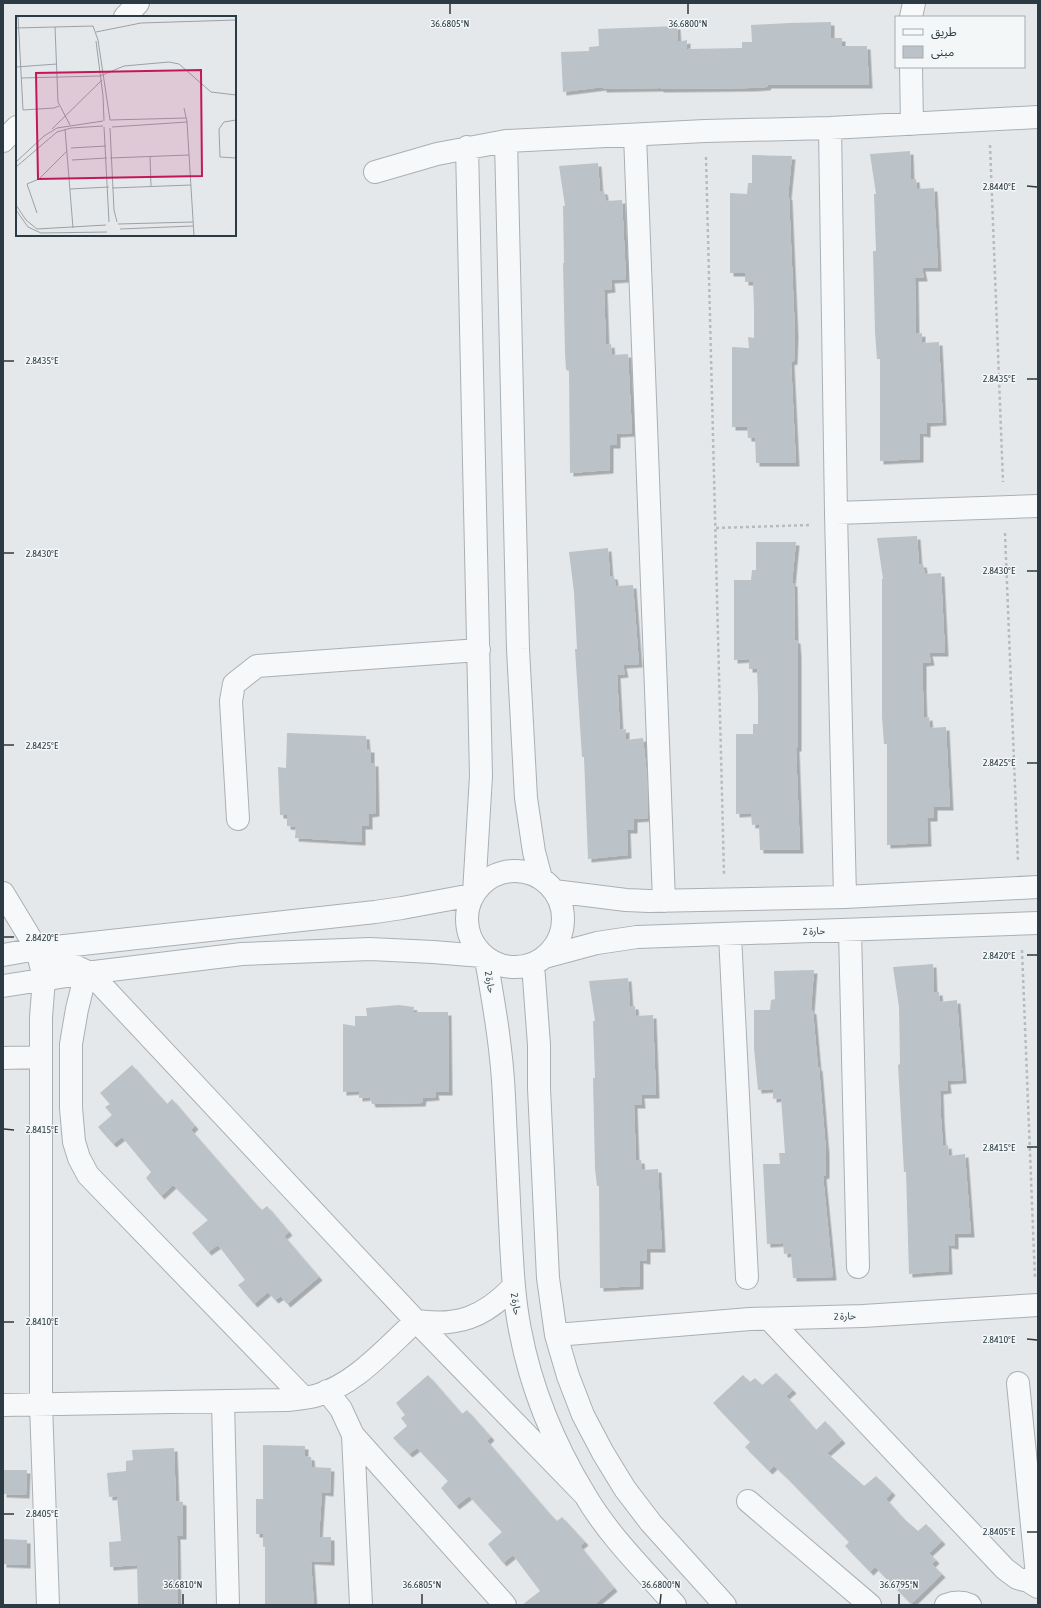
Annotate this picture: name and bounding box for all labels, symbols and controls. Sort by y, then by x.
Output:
inset map [16,16,236,236]
legend [895,16,1025,68]
text: 36.6805°N [431,18,469,29]
text: 36.6800°N [669,18,707,29]
text: طريق [931,25,957,40]
text: مبنى [931,45,954,59]
text: 2.8440°E [983,181,1016,192]
text: 2.8435°E [26,355,59,366]
text: 2.8435°E [983,373,1016,384]
text: 2.8430°E [26,548,59,559]
text: 2.8430°E [983,565,1016,576]
text: 2.8425°E [26,740,59,751]
text: 2.8425°E [983,757,1016,768]
street label: حارة 2 [803,925,826,938]
text: 2.8420°E [26,932,59,943]
text: 2.8420°E [983,950,1016,961]
street label: حارة 2 [482,970,497,994]
text: 2.8415°E [26,1124,59,1135]
text: 2.8415°E [983,1142,1016,1153]
street label: حارة 2 [508,1292,523,1316]
street label: حارة 2 [834,1310,856,1323]
text: 2.8410°E [26,1316,59,1327]
text: 2.8410°E [983,1334,1016,1345]
text: 2.8405°E [26,1508,59,1519]
text: 2.8405°E [983,1526,1016,1537]
text: 36.6810°N [164,1579,202,1590]
text: 36.6805°N [403,1579,441,1590]
text: 36.6800°N [642,1579,680,1590]
text: 36.6795°N [880,1579,918,1590]

